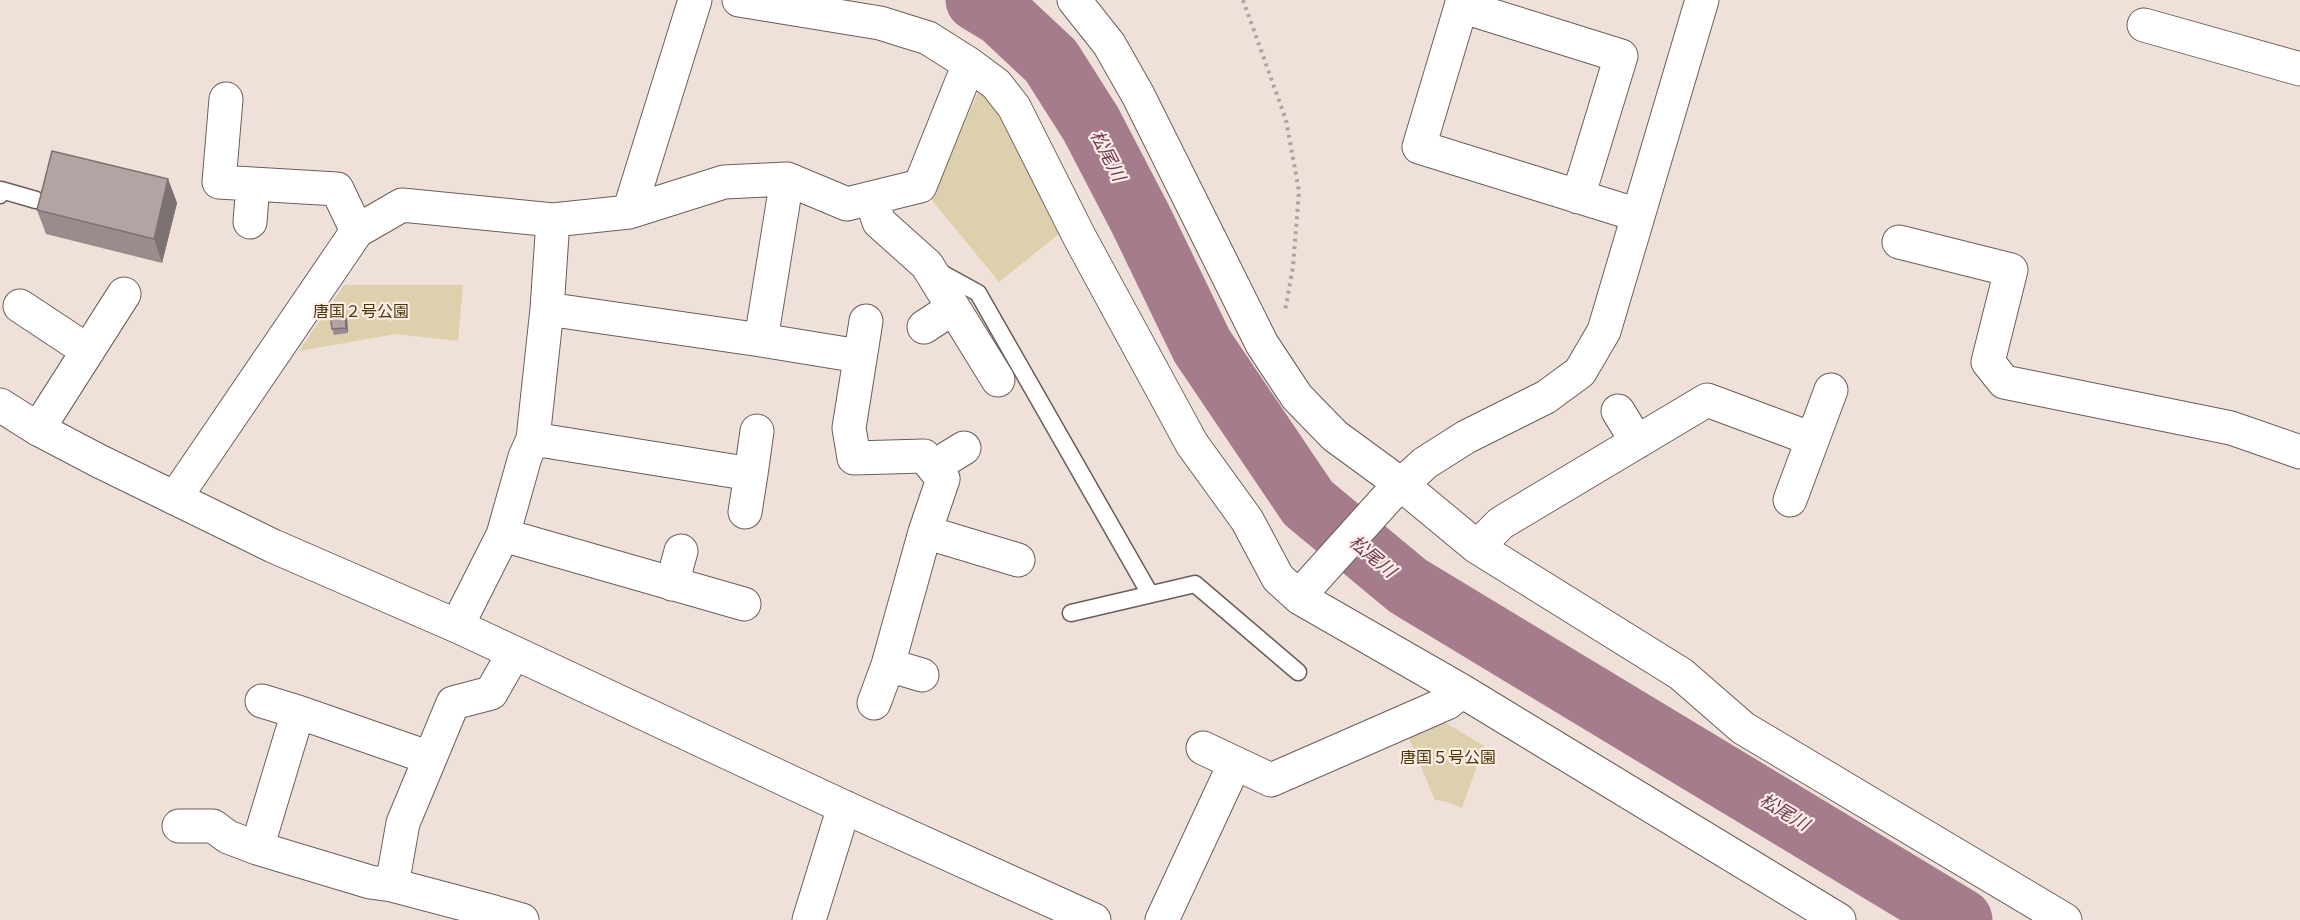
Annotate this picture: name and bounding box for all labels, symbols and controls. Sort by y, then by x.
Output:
water label: 松尾川 [1085,127,1129,185]
park label: 唐国２号公園 [313,302,409,322]
water label: 松尾川 [1344,531,1400,583]
park label: 唐国５号公園 [1400,748,1496,768]
water label: 松尾川 [1755,790,1813,836]

